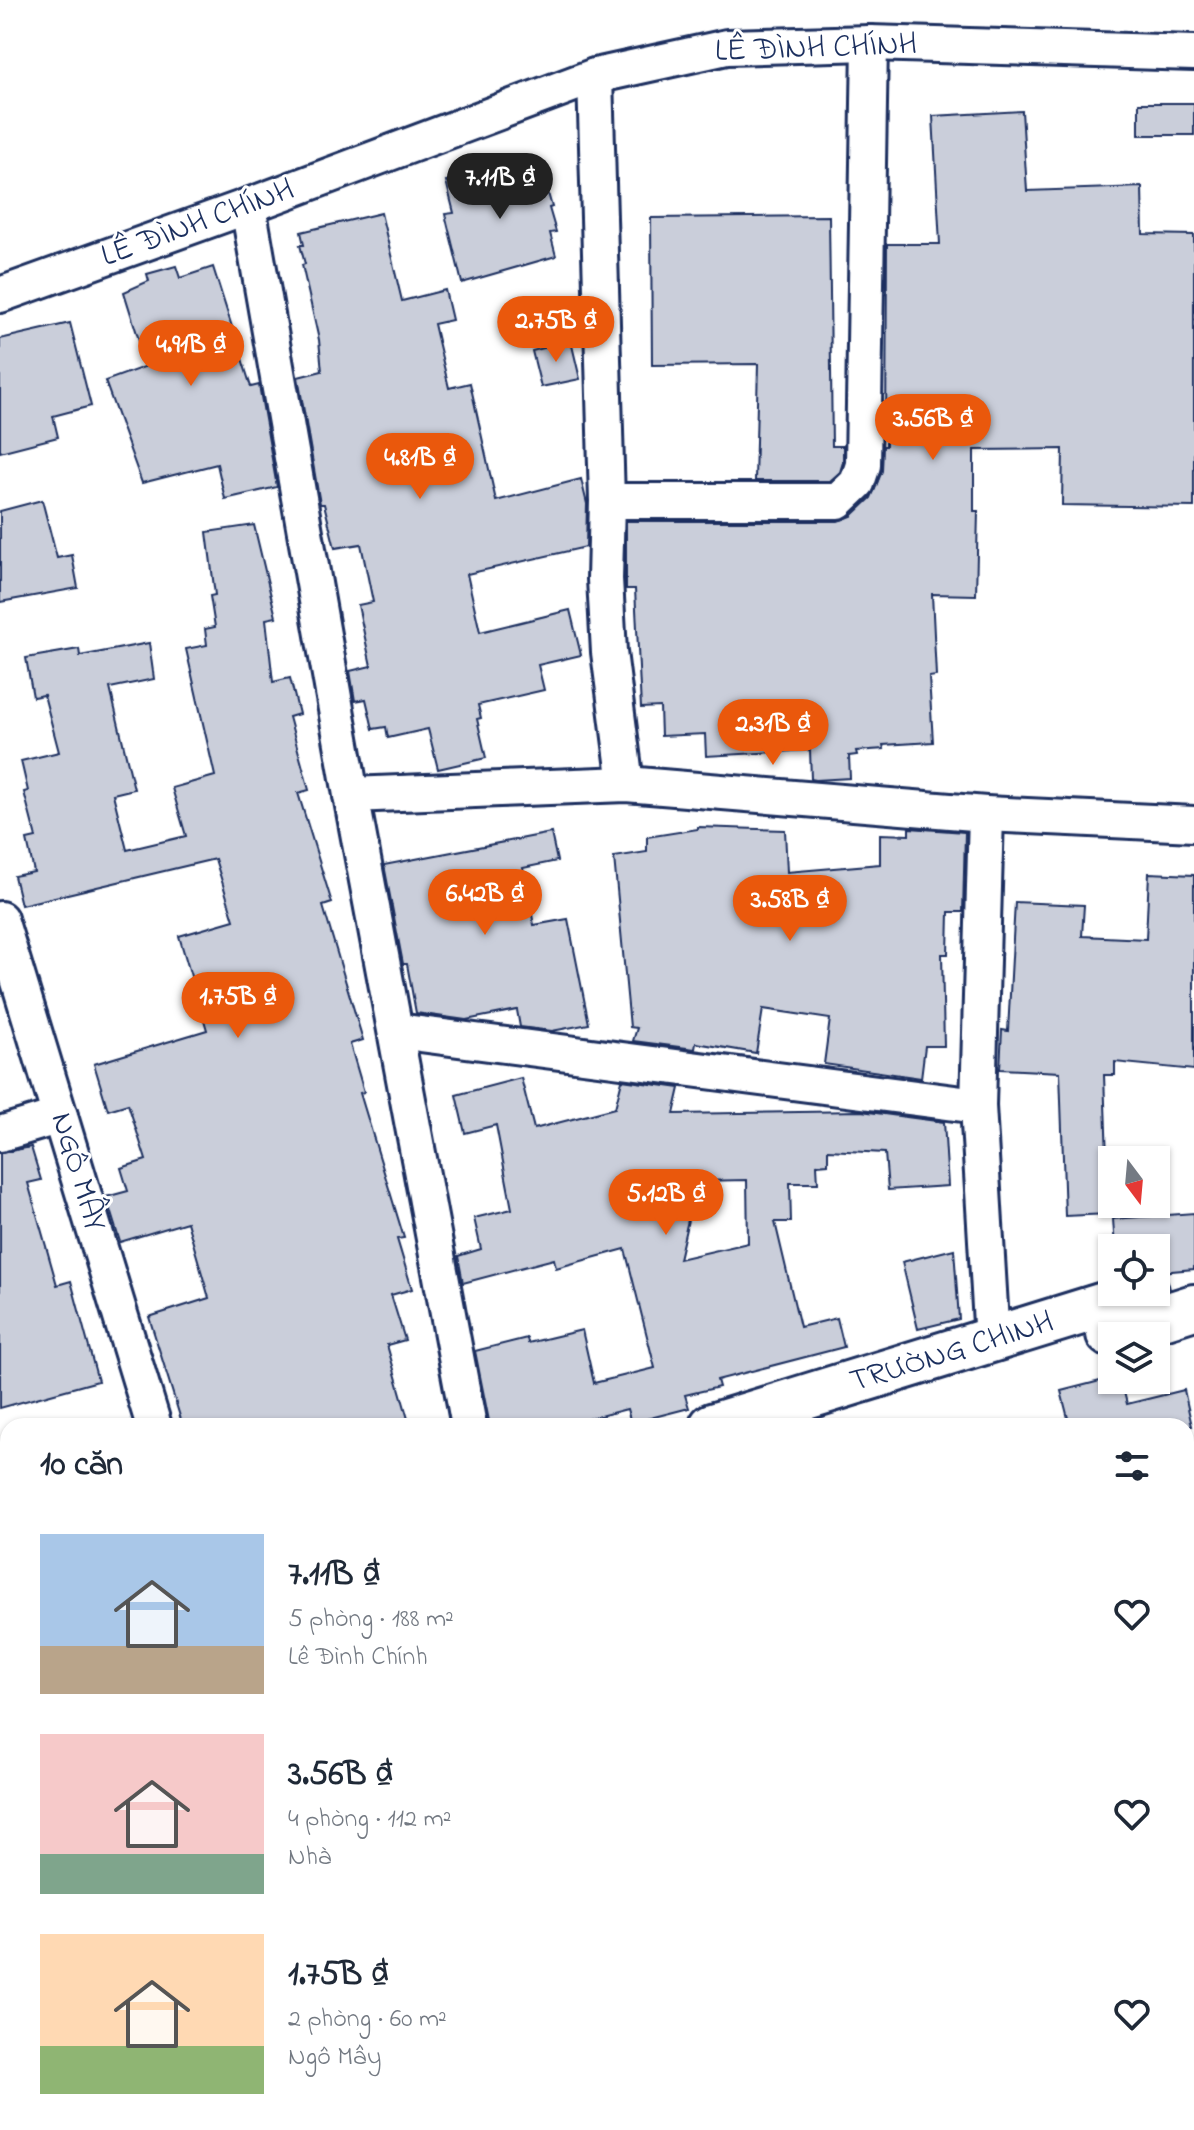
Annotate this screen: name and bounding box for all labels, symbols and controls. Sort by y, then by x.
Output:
street label: LÊ ĐÌNH CHÍNH [714,22,918,76]
pin: 7.11B ₫ [426,153,574,221]
text: 7.11B ₫ [465,160,535,198]
street label: LÊ ĐÌNH CHÍNH [95,167,301,281]
pin: 2.75B ₫ [482,296,630,364]
text: 2.75B ₫ [515,303,597,341]
pin: 4.91B ₫ [117,320,265,388]
text: 4.91B ₫ [156,327,226,365]
pin: 3.56B ₫ [859,394,1007,462]
text: 3.56B ₫ [893,401,973,439]
pin: 4.81B ₫ [346,433,494,501]
text: 4.81B ₫ [384,440,456,478]
pin: 2.31B ₫ [699,699,847,767]
text: 2.31B ₫ [736,706,810,744]
pin: 6.42B ₫ [411,869,559,937]
pin: 3.58B ₫ [716,875,864,943]
text: 6.42B ₫ [446,876,524,914]
text: 3.58B ₫ [751,882,829,920]
pin: 1.75B ₫ [164,972,312,1040]
text: 1.75B ₫ [200,979,276,1017]
street label: NGÔ MÂY [37,1107,118,1237]
north arrow [1098,1146,1170,1218]
map controls [1098,1146,1170,1394]
pin: 5.12B ₫ [592,1169,740,1237]
text: 5.12B ₫ [626,1176,706,1214]
button: locate [1098,1234,1170,1306]
street label: TRƯỜNG CHINH [844,1300,1060,1406]
button: layers [1098,1322,1170,1394]
text: 10 căn [40,1441,123,1491]
icon: filters [1110,1444,1154,1488]
text: 7.11B ₫ [288,1551,380,1601]
icon: home [104,1566,200,1662]
icon: heart [1110,1592,1154,1636]
text: 5 phòng · 188 m² [288,1601,454,1639]
text: Lê Đình Chính [288,1639,428,1677]
text: 3.56B ₫ [288,1751,393,1801]
icon: home [104,1766,200,1862]
icon: heart [1110,1792,1154,1836]
text: 4 phòng · 112 m² [288,1801,451,1839]
text: Nhà [288,1839,331,1877]
text: 1.75B ₫ [288,1951,388,2001]
icon: home [104,1966,200,2062]
icon: heart [1110,1992,1154,2036]
text: 2 phòng · 60 m² [288,2001,447,2039]
text: Ngô Mây [288,2039,382,2077]

